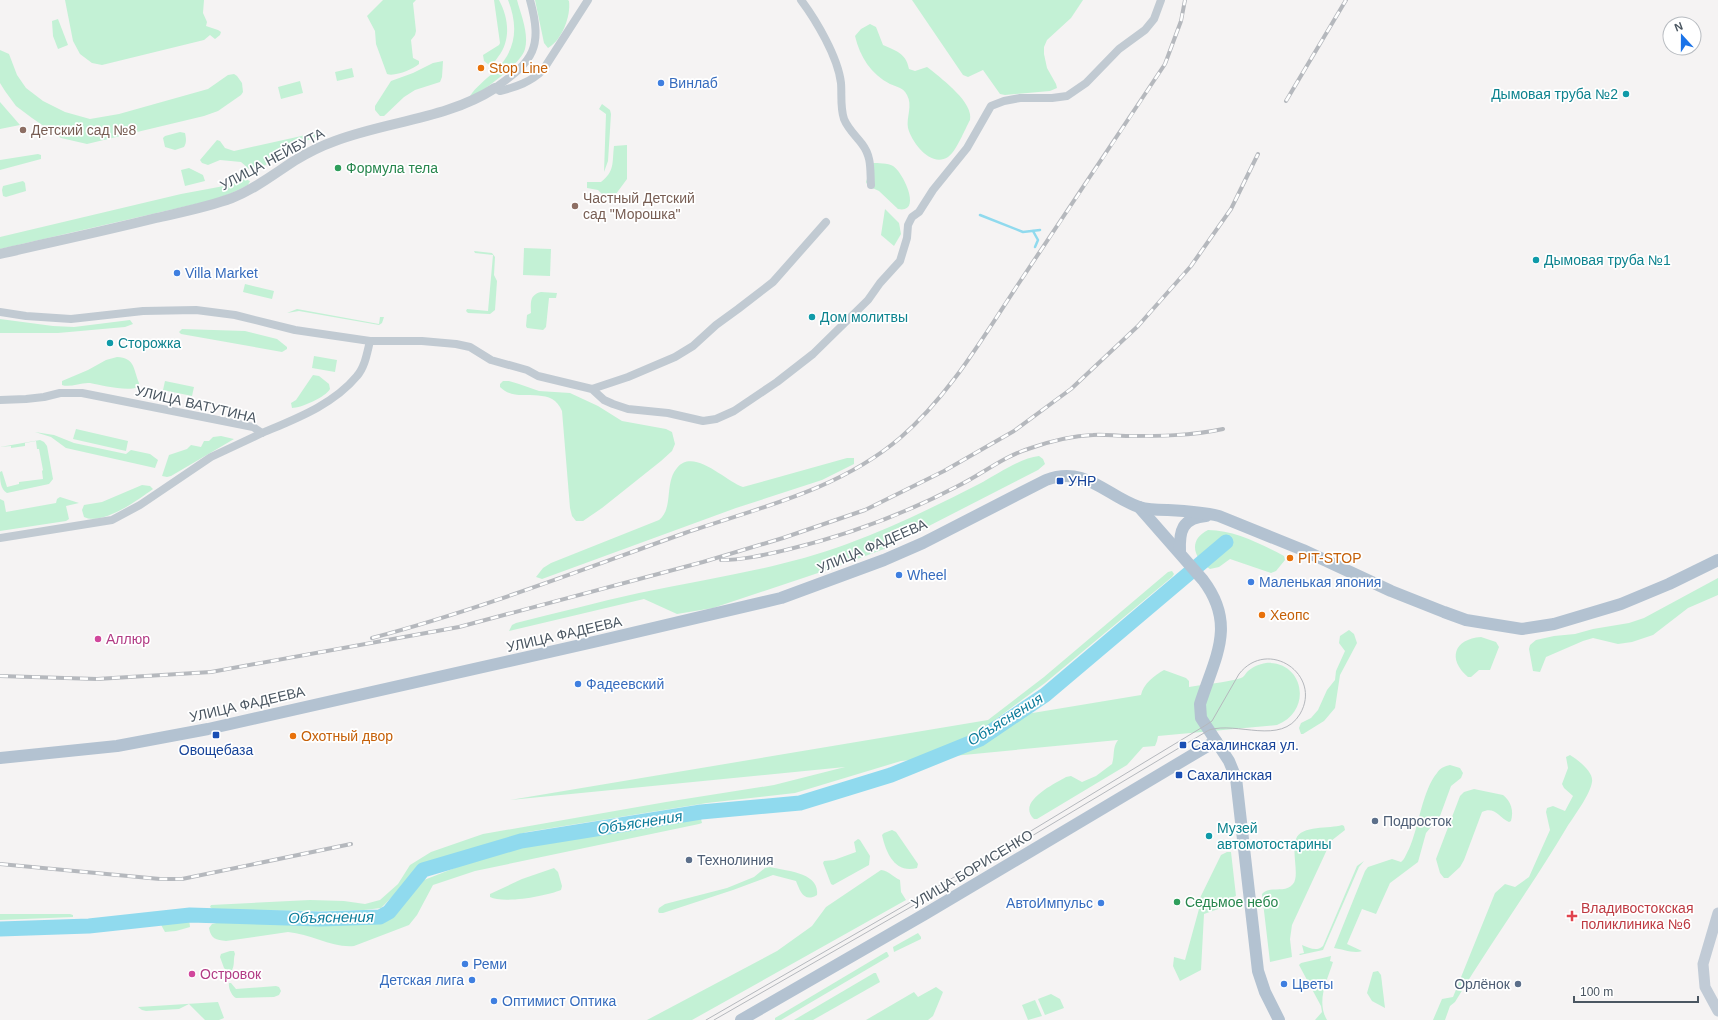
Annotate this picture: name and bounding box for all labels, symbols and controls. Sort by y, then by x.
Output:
north arrow [1662,16,1702,56]
text: N [1673,20,1684,34]
place label: Stop Line [489,60,548,76]
marker: Stop Line [476,63,486,73]
place label: Винлаб [669,75,718,91]
marker: Винлаб [656,78,666,88]
place label: Дымовая труба №2 [1491,86,1618,102]
marker: Дымовая труба №2 [1621,89,1631,99]
place label: Детский сад №8 [31,122,137,138]
street label: УЛИЦА НЕЙБУТА [217,124,328,193]
marker: Детский сад №8 [18,125,28,135]
place label: Формула тела [346,160,438,176]
marker: Формула тела [333,163,343,173]
place label: Частный Детский сад "Морошка" [583,190,695,222]
marker: Частный Детский сад "Морошка" [570,201,580,211]
place label: Дымовая труба №1 [1544,252,1671,268]
marker: Дымовая труба №1 [1531,255,1541,265]
place label: Villa Market [185,265,258,281]
marker: Villa Market [172,268,182,278]
place label: Дом молитвы [820,309,908,325]
marker: Дом молитвы [807,312,817,322]
place label: Сторожка [118,335,181,351]
marker: Сторожка [105,338,115,348]
street label: УЛИЦА ВАТУТИНА [134,382,259,426]
place label: УНР [1068,473,1096,489]
marker: УНР [1055,476,1065,486]
street label: УЛИЦА ФАДЕЕВА [815,515,930,576]
place label: PIT-STOP [1298,550,1362,566]
marker: PIT-STOP [1285,553,1295,563]
place label: Wheel [907,567,947,583]
marker: Wheel [894,570,904,580]
place label: Маленькая япония [1259,574,1381,590]
marker: Маленькая япония [1246,577,1256,587]
place label: Хеопс [1270,607,1310,623]
marker: Хеопс [1257,610,1267,620]
street label: УЛИЦА ФАДЕЕВА [505,613,624,655]
place label: Аллюр [106,631,150,647]
marker: Аллюр [93,634,103,644]
place label: Фадеевский [586,676,664,692]
marker: Фадеевский [573,679,583,689]
street label: УЛИЦА ФАДЕЕВА [188,683,307,725]
water label: Объяснения [964,689,1046,749]
place label: Охотный двор [301,728,393,744]
marker: Овощебаза [211,730,221,740]
marker: Охотный двор [288,731,298,741]
place label: Сахалинская ул. [1191,737,1299,753]
marker: Сахалинская ул. [1178,740,1188,750]
place label: Овощебаза [179,742,253,758]
place label: Сахалинская [1187,767,1272,783]
marker: Сахалинская [1174,770,1184,780]
water label: Объяснения [596,807,684,837]
place label: Подросток [1383,813,1452,829]
marker: Подросток [1370,816,1380,826]
place label: Музей автомотостарины [1217,820,1332,852]
street label: УЛИЦА БОРИСЕНКО [908,826,1036,912]
marker: Музей автомотостарины [1204,831,1214,841]
place label: Технолиния [697,852,774,868]
marker: Технолиния [684,855,694,865]
place label: Седьмое небо [1185,894,1279,910]
place label: АвтоИмпульс [1006,895,1093,911]
marker: Седьмое небо [1172,897,1182,907]
marker: АвтоИмпульс [1096,898,1106,908]
place label: Владивостокская поликлиника №6 [1581,900,1693,932]
water label: Объяснения [288,908,374,926]
marker: Владивостокская поликлиника №6 [1566,910,1578,922]
place label: Реми [473,956,507,972]
marker: Реми [460,959,470,969]
place label: Островок [200,966,262,982]
marker: Островок [187,969,197,979]
place label: Детская лига [380,972,464,988]
marker: Детская лига [467,975,477,985]
place label: Цветы [1292,976,1333,992]
place label: Орлёнок [1454,976,1511,992]
scale bar [1574,978,1698,1004]
marker: Цветы [1279,979,1289,989]
marker: Орлёнок [1513,979,1523,989]
text: 100 m [1580,985,1613,999]
place label: Оптимист Оптика [502,993,617,1009]
marker: Оптимист Оптика [489,996,499,1006]

